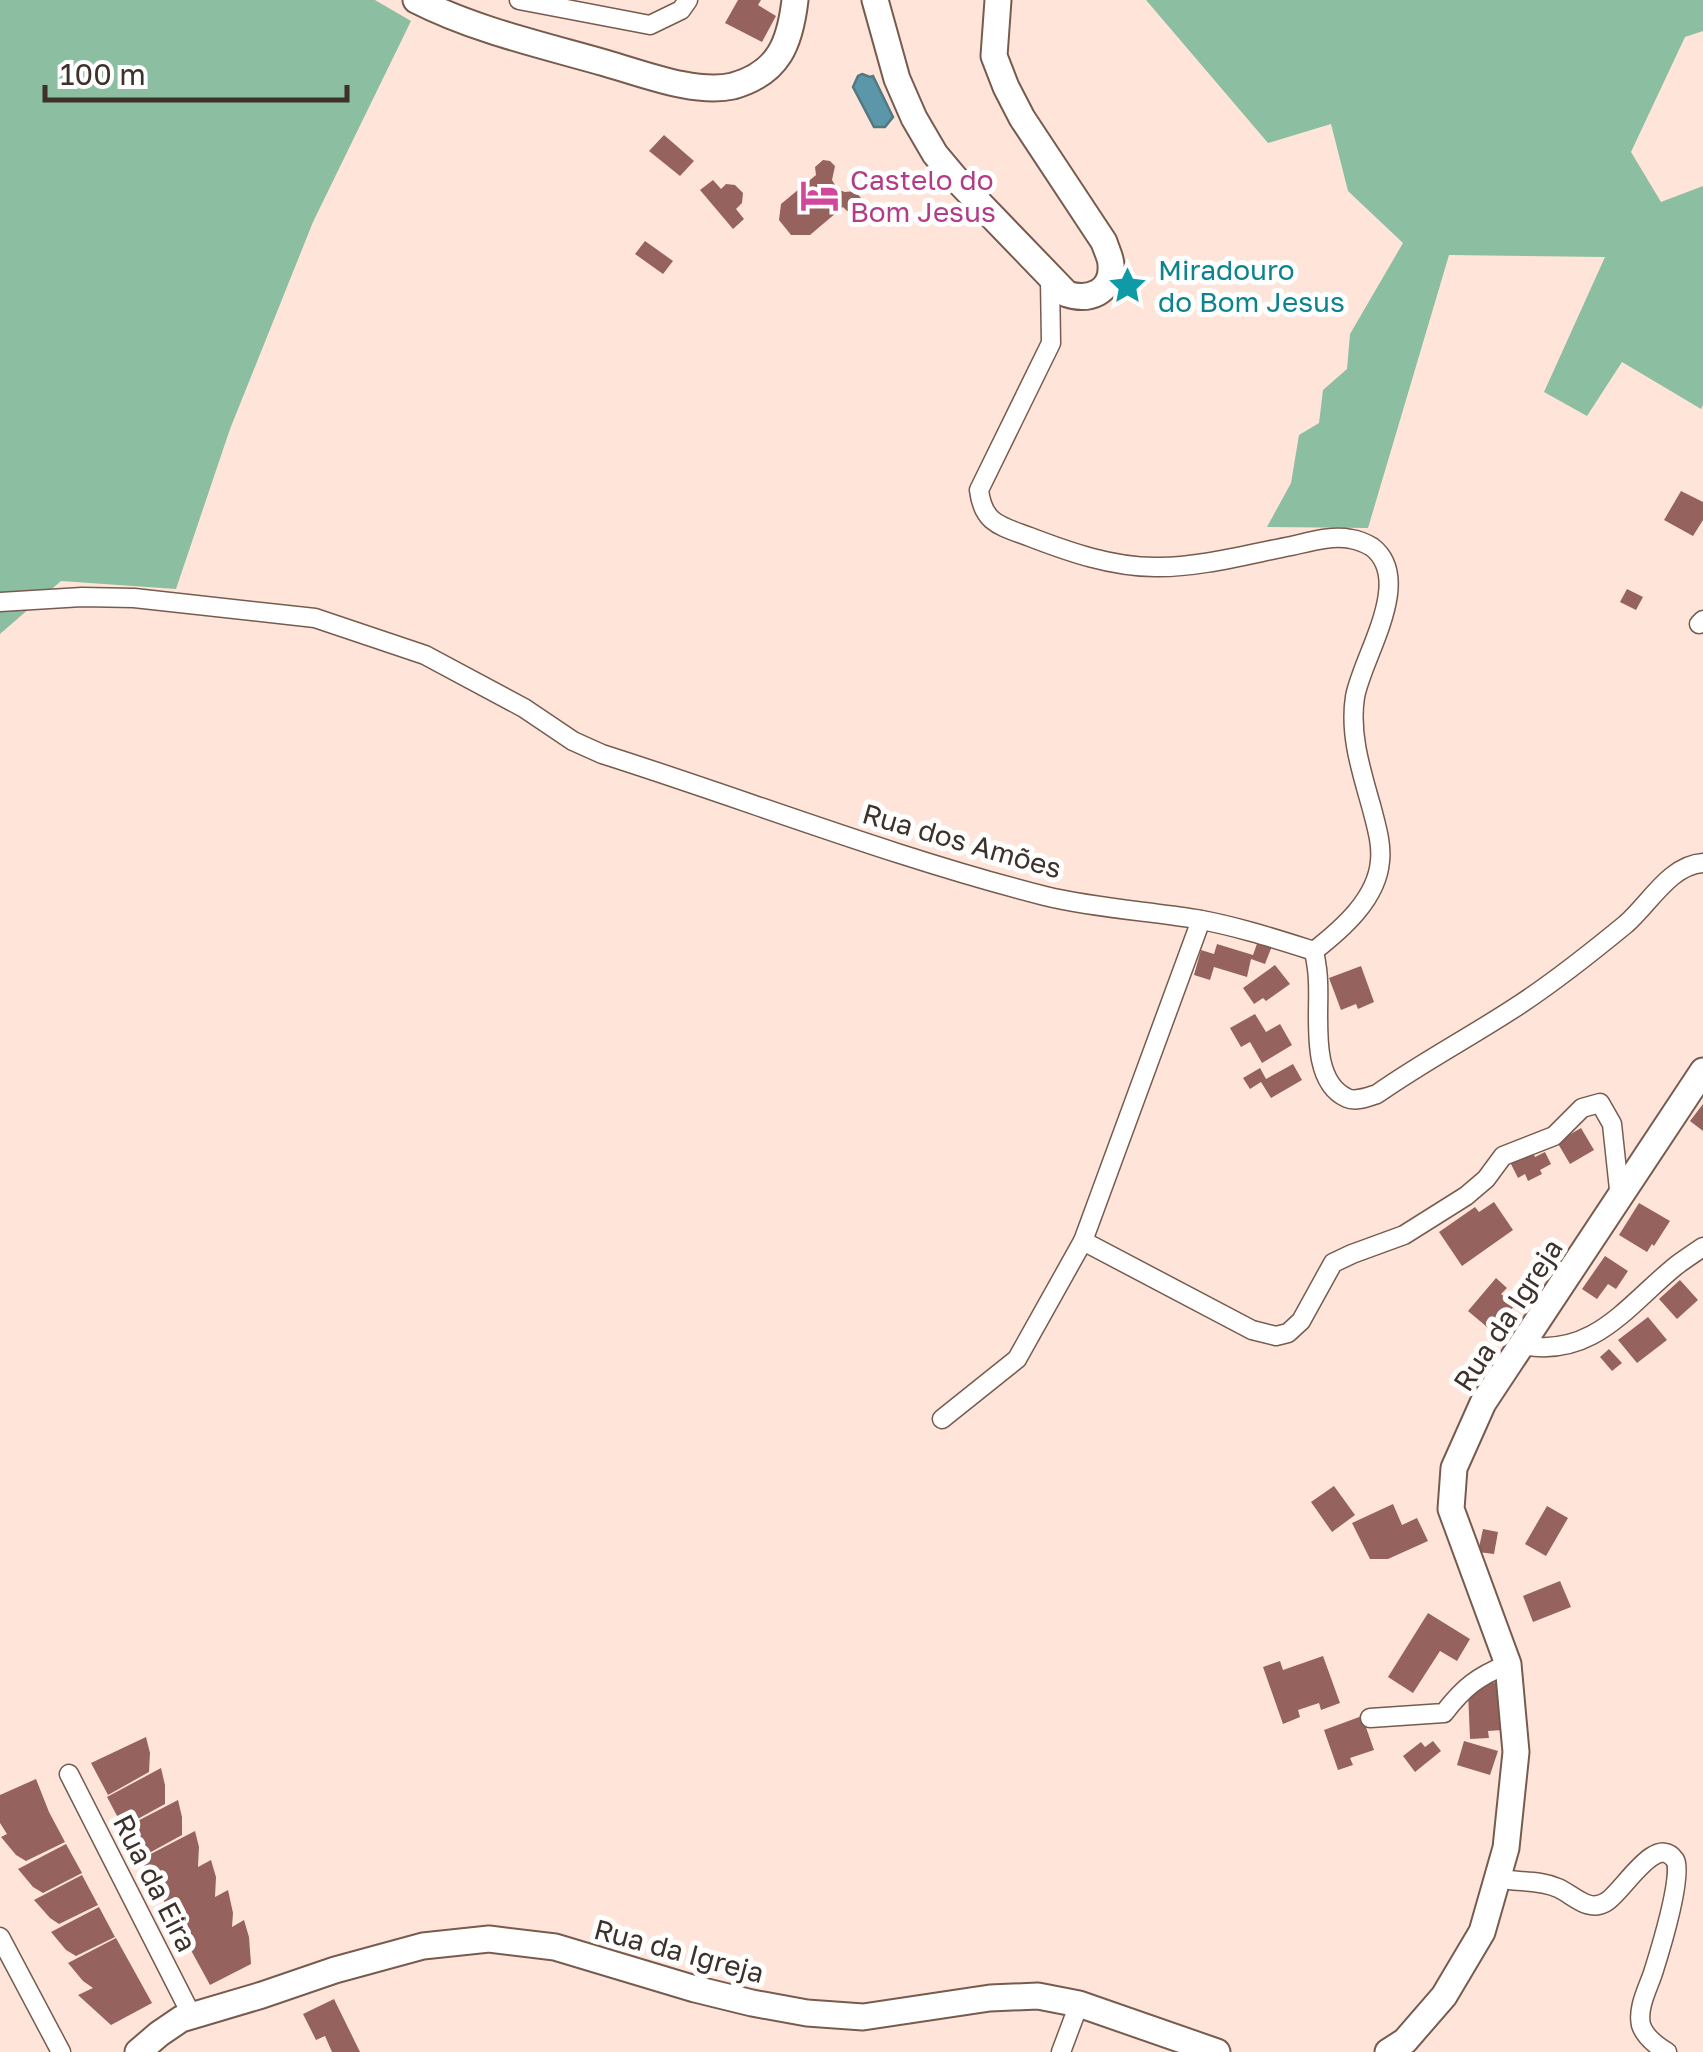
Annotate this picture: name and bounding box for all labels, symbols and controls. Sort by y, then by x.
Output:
scale bar [45,40,348,102]
text: 100 m [60,56,146,92]
place label: Castelo do Bom Jesus [850,163,996,228]
hotel icon: Castelo do Bom Jesus [799,175,841,217]
place label: Miradouro do Bom Jesus [1158,253,1345,318]
place icon: Miradouro do Bom Jesus [1107,265,1149,307]
street label: Rua dos Amões [859,796,1065,885]
street label: Rua da Igreja [1446,1233,1569,1397]
street label: Rua da Eira [107,1809,204,1957]
street label: Rua da Igreja [591,1912,768,1989]

